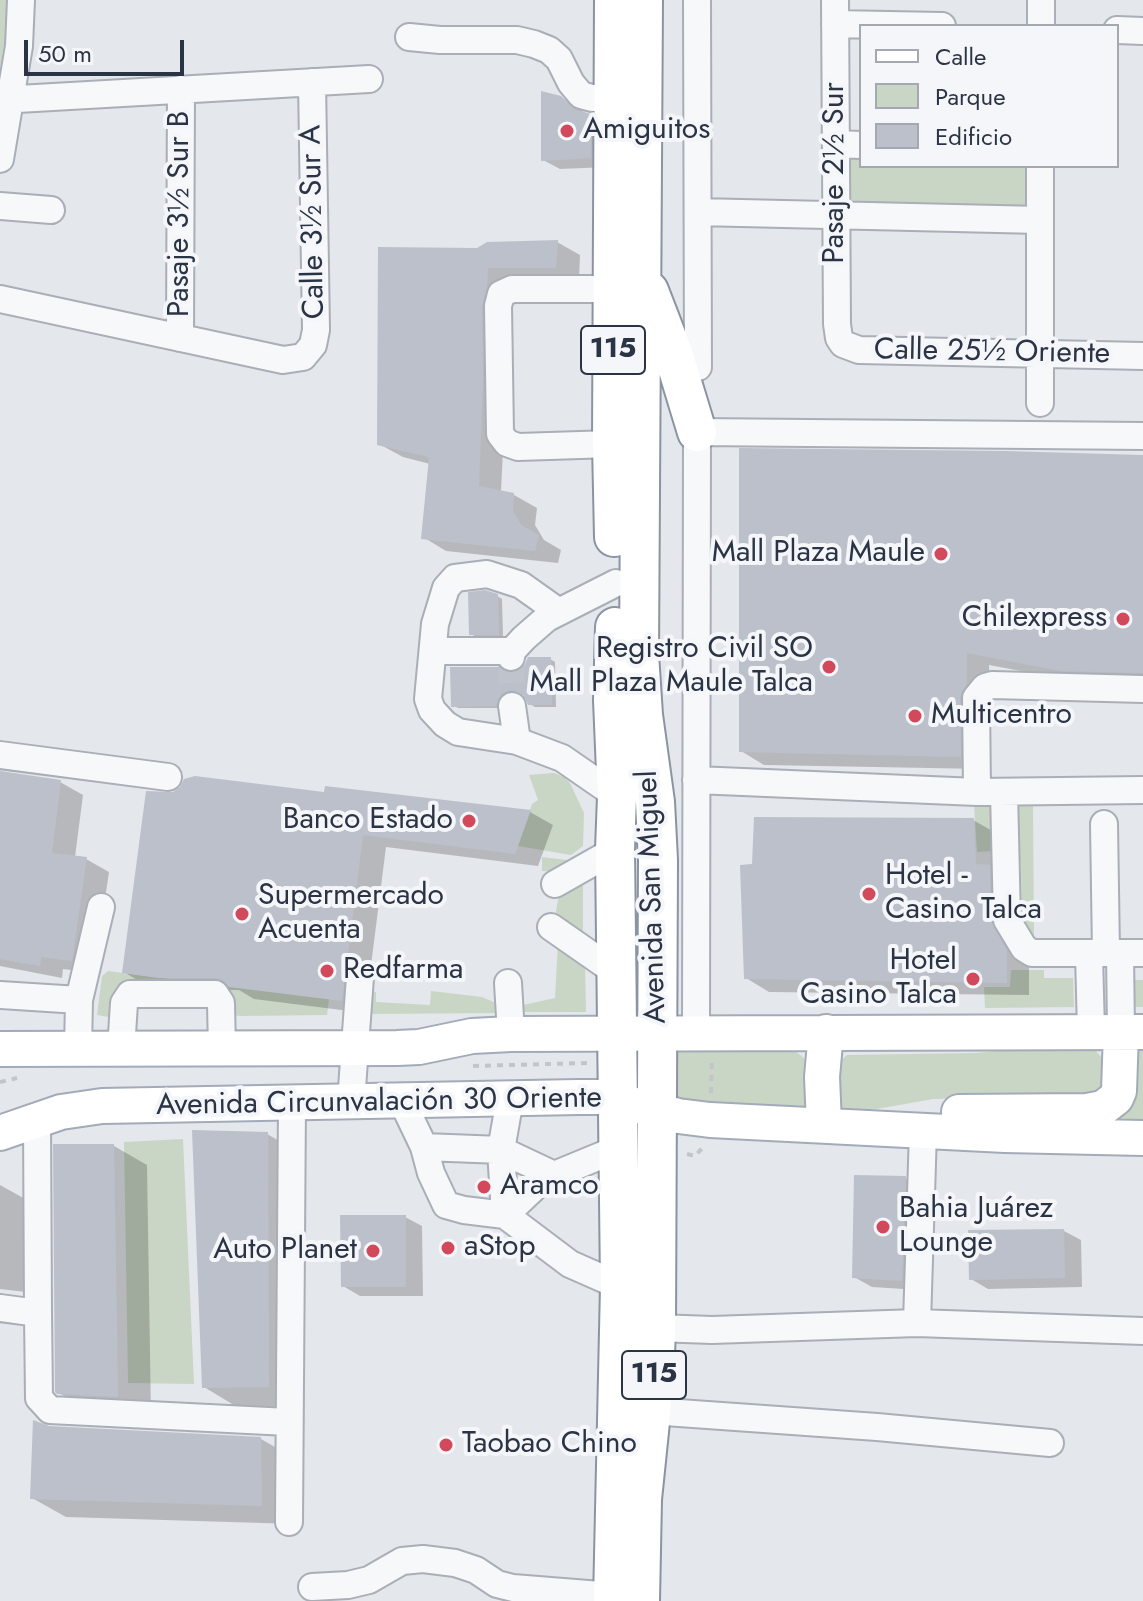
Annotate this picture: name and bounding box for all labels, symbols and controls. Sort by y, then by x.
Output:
scale bar [28,24,188,74]
legend [859,24,1119,168]
text: 50 m [38,36,92,71]
text: Calle [935,39,986,74]
text: Parque [935,79,1006,114]
street label: Pasaje 2½ Sur [818,82,854,264]
street label: Pasaje 3½ Sur B [163,111,199,317]
place label: Amiguitos [583,113,710,149]
text: Edificio [935,119,1012,154]
marker: Amiguitos [558,122,576,140]
street label: Calle 3½ Sur A [294,124,334,320]
road number: 115 [581,326,645,374]
street label: Calle 25½ Oriente [873,333,1111,373]
place label: Mall Plaza Maule [712,536,925,572]
marker: Mall Plaza Maule [932,545,950,563]
place label: Chilexpress [962,601,1107,637]
marker: Chilexpress [1114,610,1132,628]
place label: Registro Civil SO Mall Plaza Maule Talca [530,632,813,702]
marker: Registro Civil SO Mall Plaza Maule Talca [820,658,838,676]
place label: Multicentro [931,698,1072,734]
marker: Multicentro [906,707,924,725]
street label: Avenida San Miguel [631,770,675,1024]
place label: Banco Estado [283,803,453,839]
marker: Banco Estado [460,812,478,830]
place label: Hotel - Casino Talca [885,859,1042,930]
place label: Supermercado Acuenta [258,879,444,950]
marker: Hotel - Casino Talca [860,885,878,903]
marker: Supermercado Acuenta [233,905,251,923]
place label: Hotel Casino Talca [800,944,957,1014]
place label: Redfarma [343,953,463,989]
marker: Redfarma [318,962,336,980]
marker: Hotel Casino Talca [964,970,982,988]
street label: Avenida Circunvalación 30 Oriente [156,1081,602,1125]
place label: Aramco [500,1169,599,1205]
marker: Aramco [475,1178,493,1196]
place label: Bahia Juárez Lounge [899,1192,1053,1262]
marker: Bahia Juárez Lounge [874,1218,892,1236]
place label: aStop [464,1230,536,1266]
place label: Auto Planet [213,1233,357,1269]
marker: aStop [439,1239,457,1257]
marker: Auto Planet [364,1242,382,1260]
road number: 115 [622,1351,686,1399]
place label: Taobao Chino [462,1427,637,1463]
marker: Taobao Chino [437,1436,455,1454]

